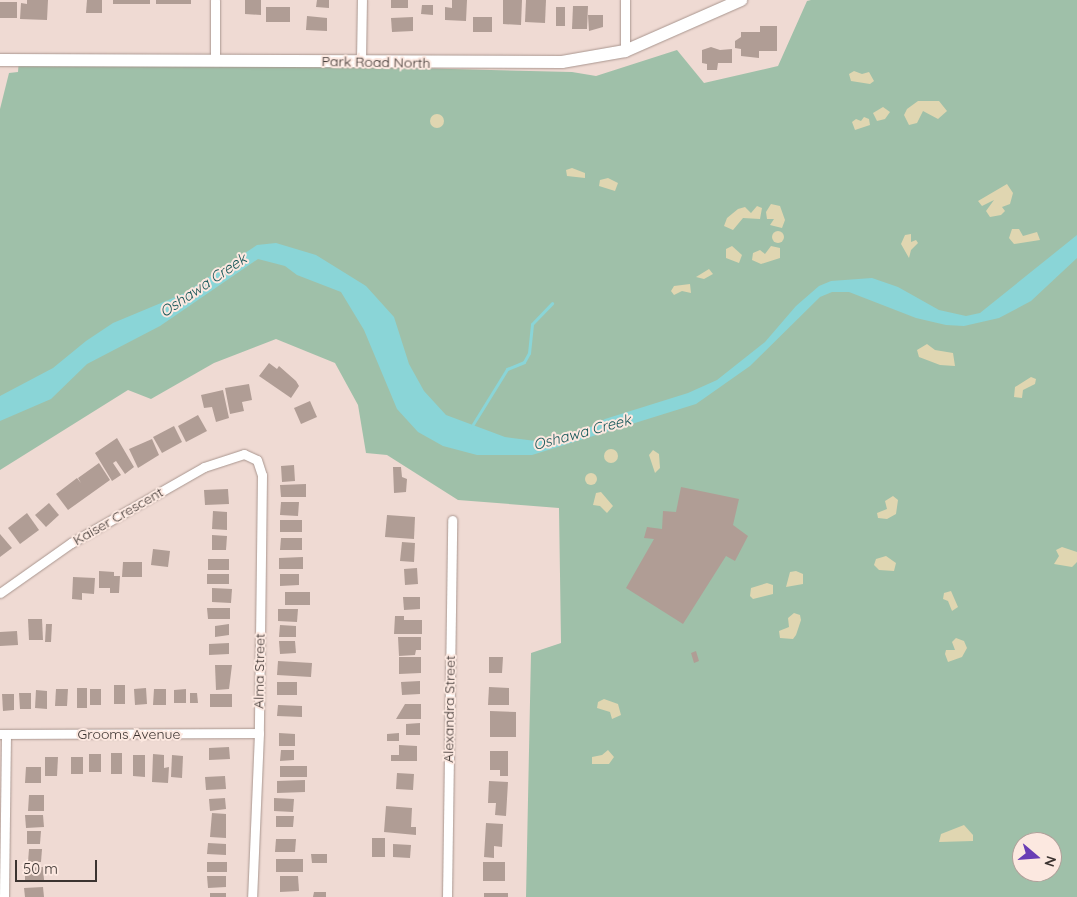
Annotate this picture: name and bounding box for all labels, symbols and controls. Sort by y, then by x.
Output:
street label: Park Road North [321,53,431,71]
water label: Oshawa Creek [156,249,250,321]
water label: Oshawa Creek [531,410,633,454]
street label: Kaiser Crescent [70,483,166,549]
street label: Alma Street [250,633,268,709]
street label: Alexandra Street [440,655,458,763]
street label: Grooms Avenue [78,726,180,742]
north arrow [1012,832,1062,882]
scale bar [18,850,100,882]
text: N [1040,854,1060,869]
text: 50 m [23,859,58,878]

